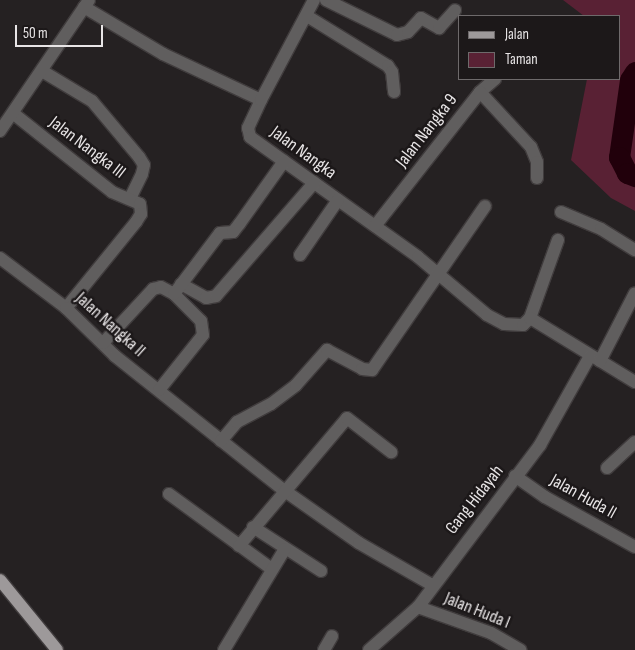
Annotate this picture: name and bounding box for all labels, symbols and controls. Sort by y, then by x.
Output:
scale bar [18,15,105,47]
legend [458,15,620,80]
text: 50 m [23,24,48,43]
text: Jalan [505,25,529,44]
text: Taman [505,50,538,69]
street label: Jalan Nangka 9 [392,90,462,172]
street label: Jalan Nangka III [45,112,129,184]
street label: Jalan Nangka [266,122,340,184]
street label: Jalan Nangka II [71,288,149,362]
street label: Gang Hidayah [441,461,509,539]
street label: Jalan Huda II [546,470,620,524]
street label: Jalan Huda I [441,588,513,634]

